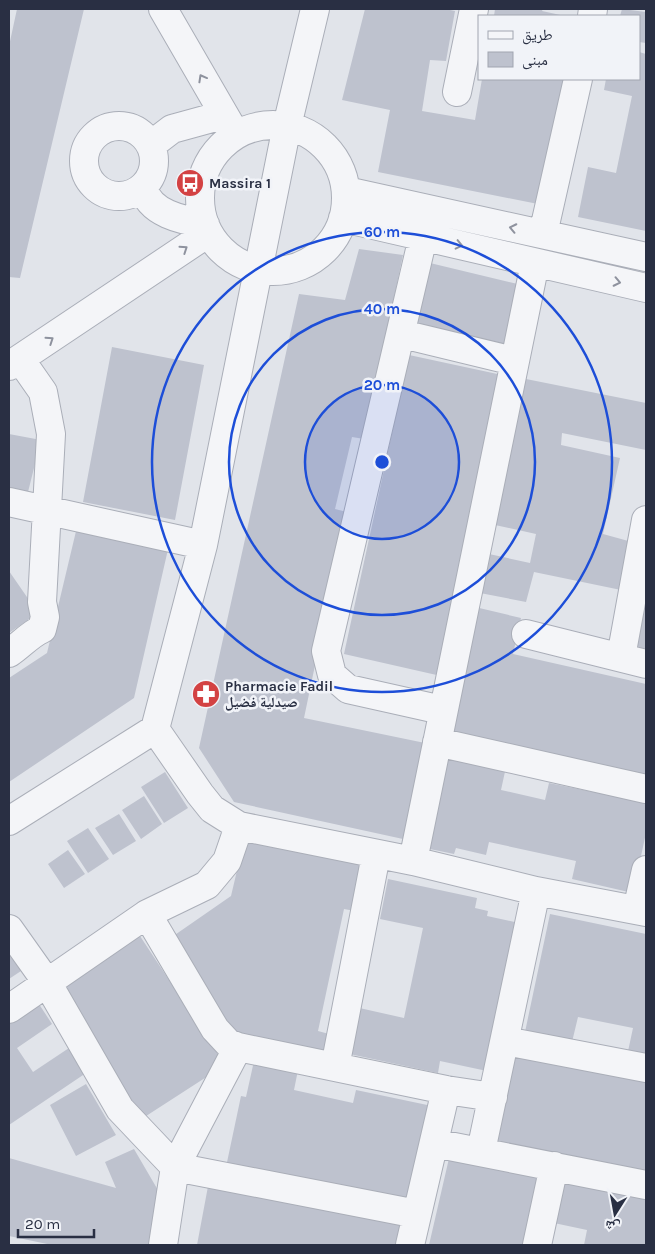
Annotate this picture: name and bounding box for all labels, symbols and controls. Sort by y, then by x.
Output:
legend [478,15,640,80]
text: طريق [522,26,553,45]
text: مبنى [522,51,548,70]
one-way arrow [198,74,208,83]
bus stop icon: Massira 1 [175,168,205,198]
place label: Massira 1 [209,175,271,192]
text: 60 m [364,223,400,241]
one-way arrow [509,223,518,234]
one-way arrow [455,239,463,250]
one-way arrow [179,246,188,255]
one-way arrow [613,276,622,286]
text: 40 m [364,300,400,318]
one-way arrow [44,336,53,346]
text: 20 m [364,376,400,394]
centre of rings [373,453,391,471]
place label: Pharmacie Fadil صيدلية فضيل [225,678,333,711]
pharmacy icon: Pharmacie Fadil صيدلية فضيل [191,679,221,709]
north arrow [590,1189,640,1239]
scale bar [18,1206,94,1238]
text: 20 m [25,1215,60,1233]
text: ش [604,1216,622,1236]

